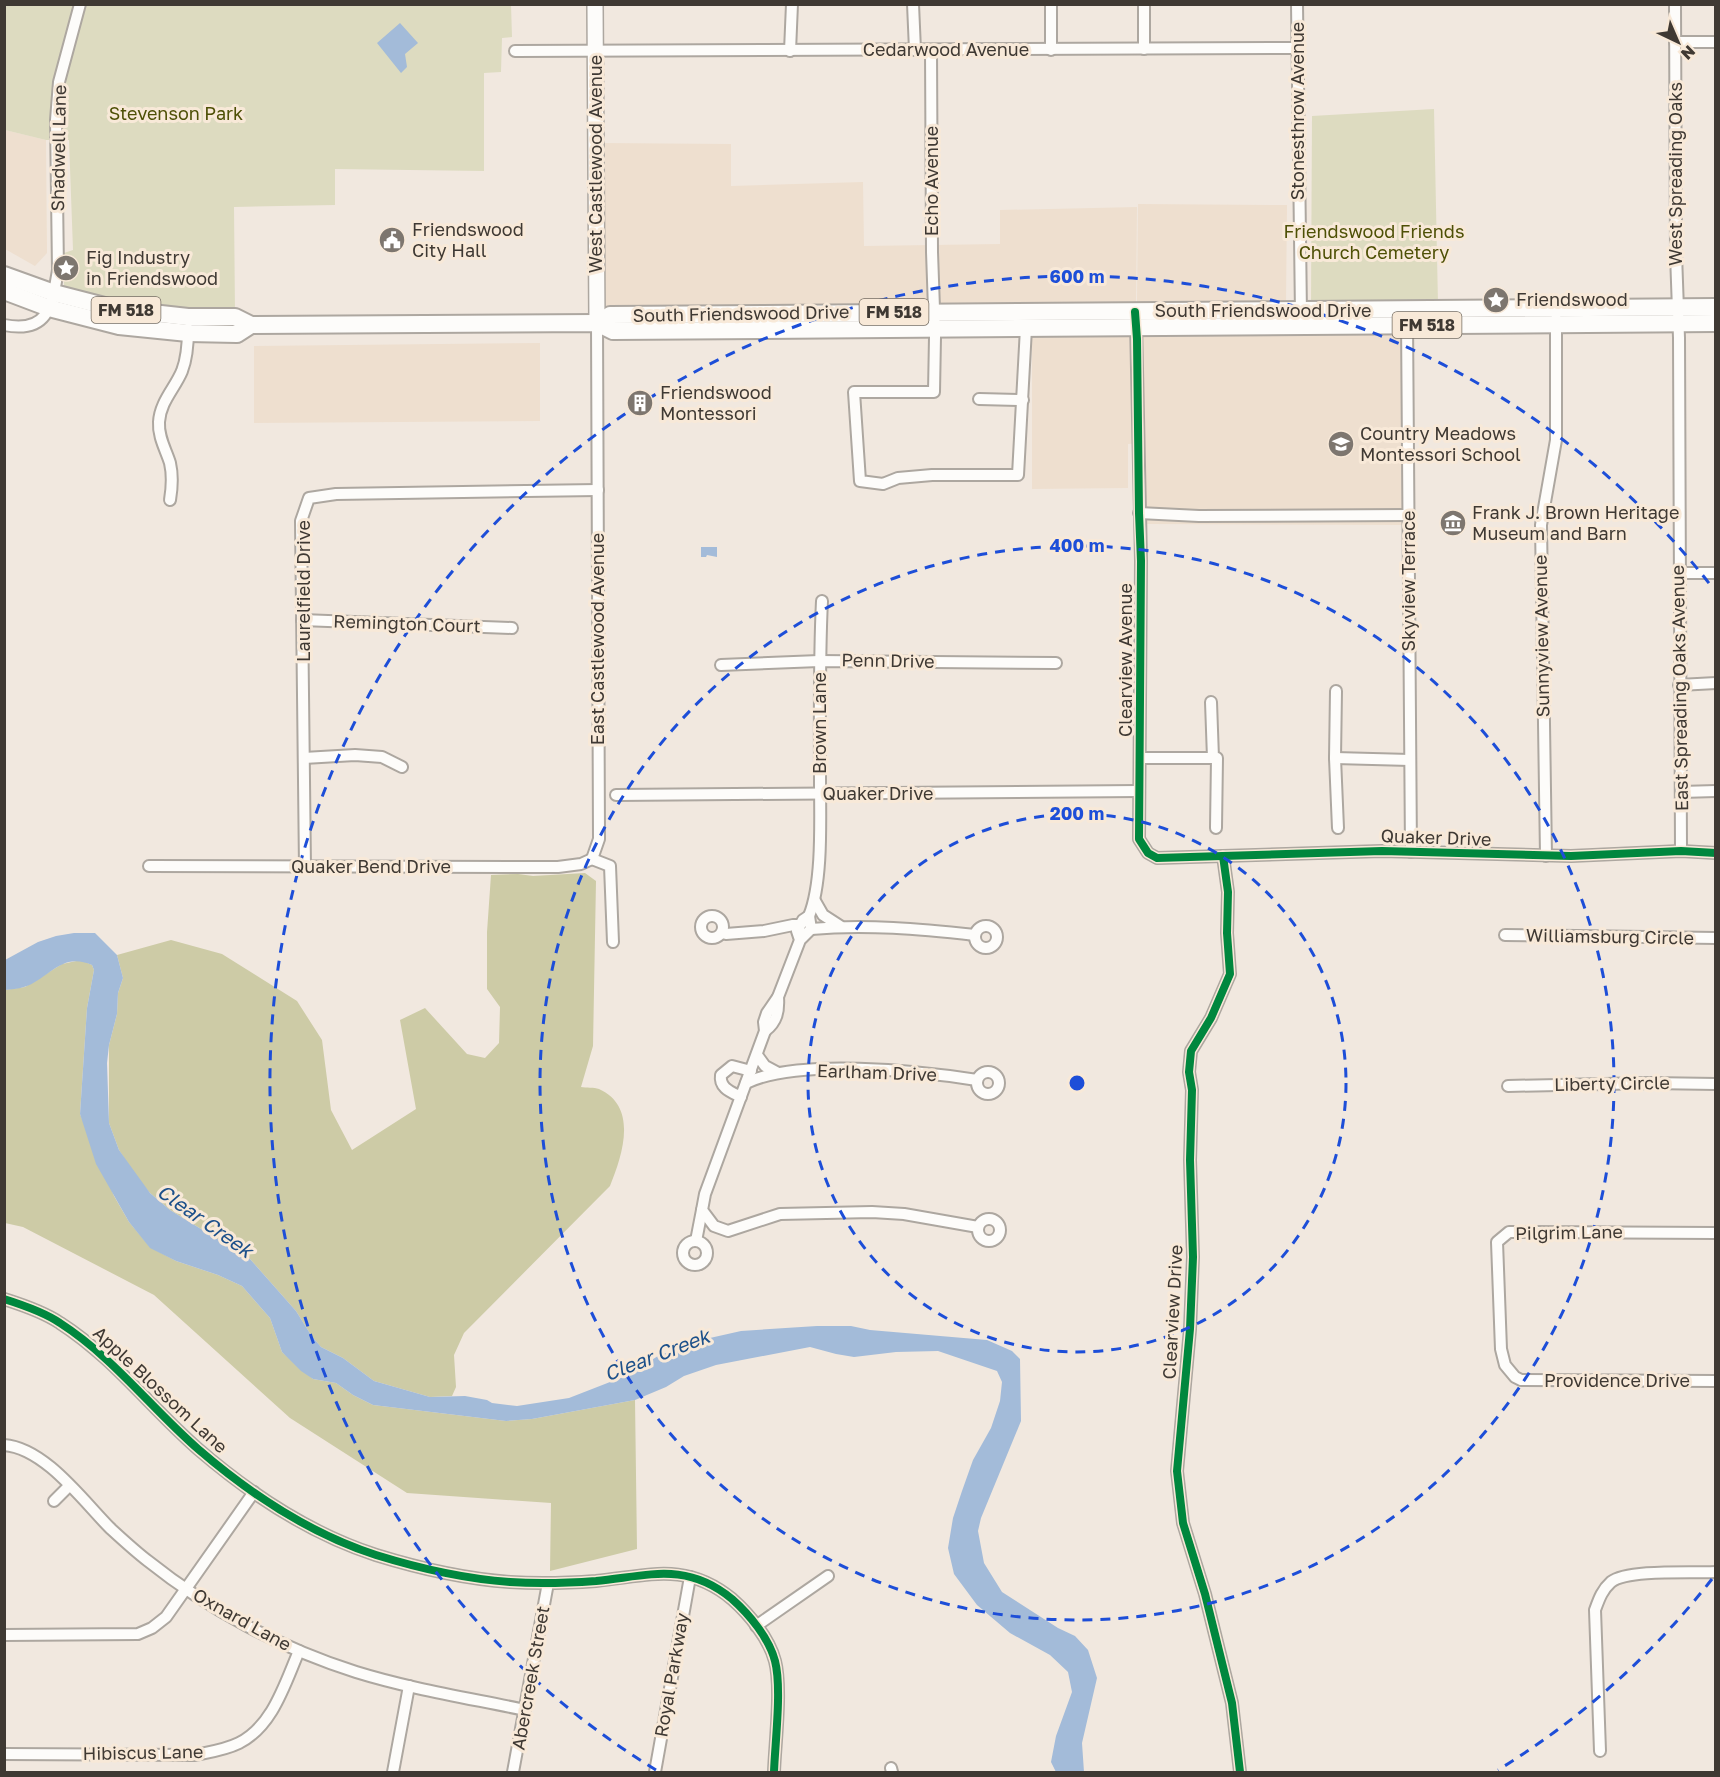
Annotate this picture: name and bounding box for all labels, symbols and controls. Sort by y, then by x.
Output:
north arrow [1648,12,1708,72]
street label: Stonesthrow Avenue [1286,22,1308,200]
street label: Cedarwood Avenue [863,38,1029,60]
text: N [1677,41,1700,64]
street label: West Castlewood Avenue [584,55,606,273]
street label: West Spreading Oaks [1664,82,1686,266]
street label: Shadwell Lane [46,84,70,212]
park label: Stevenson Park [109,102,243,124]
street label: Echo Avenue [920,126,942,236]
place label: Friendswood City Hall [412,218,524,261]
park label: Friendswood Friends Church Cemetery [1284,220,1464,263]
public building icon: Friendswood City Hall [377,225,407,255]
place label: Fig Industry in Friendswood [86,246,218,289]
place icon: Fig Industry in Friendswood [51,253,81,283]
text: 600 m [1049,265,1105,287]
place icon: Friendswood [1481,285,1511,315]
place label: Friendswood [1516,288,1628,310]
road number: FM 518 [92,297,160,323]
road number: FM 518 [860,299,928,325]
street label: South Friendswood Drive [1155,299,1371,321]
street label: South Friendswood Drive [632,300,850,326]
road number: FM 518 [1392,312,1462,338]
place label: Friendswood Montessori [660,381,772,424]
building icon: Friendswood Montessori [625,388,655,418]
place label: Country Meadows Montessori School [1360,422,1521,465]
school or university icon: Country Meadows Montessori School [1326,429,1356,459]
place label: Frank J. Brown Heritage Museum and Barn [1472,501,1679,544]
museum icon: Frank J. Brown Heritage Museum and Barn [1438,508,1468,538]
street label: Skyview Terrace [1397,511,1419,652]
street label: Laurelfield Drive [292,520,314,662]
street label: East Castlewood Avenue [586,533,608,745]
text: 400 m [1050,534,1104,556]
street label: Sunnyview Avenue [1529,555,1553,717]
street label: East Spreading Oaks Avenue [1666,565,1692,811]
street label: Clearview Avenue [1114,583,1136,737]
street label: Remington Court [333,609,481,637]
street label: Penn Drive [841,648,935,672]
street label: Brown Lane [808,672,830,774]
street label: Quaker Drive [823,782,933,804]
text: 200 m [1050,802,1104,824]
street label: Quaker Drive [1380,824,1492,850]
street label: Quaker Bend Drive [291,855,451,877]
street label: Williamsburg Circle [1526,924,1694,948]
street label: Earlham Drive [817,1059,937,1085]
street label: Liberty Circle [1554,1071,1670,1095]
centre of rings [1067,1073,1087,1093]
water label: Clear Creek [153,1178,260,1263]
street label: Pilgrim Lane [1515,1220,1623,1244]
street label: Clearview Drive [1157,1244,1187,1380]
street label: Apple Blossom Lane [89,1321,232,1457]
water label: Clear Creek [600,1322,715,1385]
street label: Providence Drive [1544,1369,1690,1391]
street label: Oxnard Lane [190,1583,295,1655]
street label: Abercreek Street [507,1604,554,1752]
street label: Royal Parkway [649,1611,693,1739]
street label: Hibiscus Lane [82,1740,204,1764]

